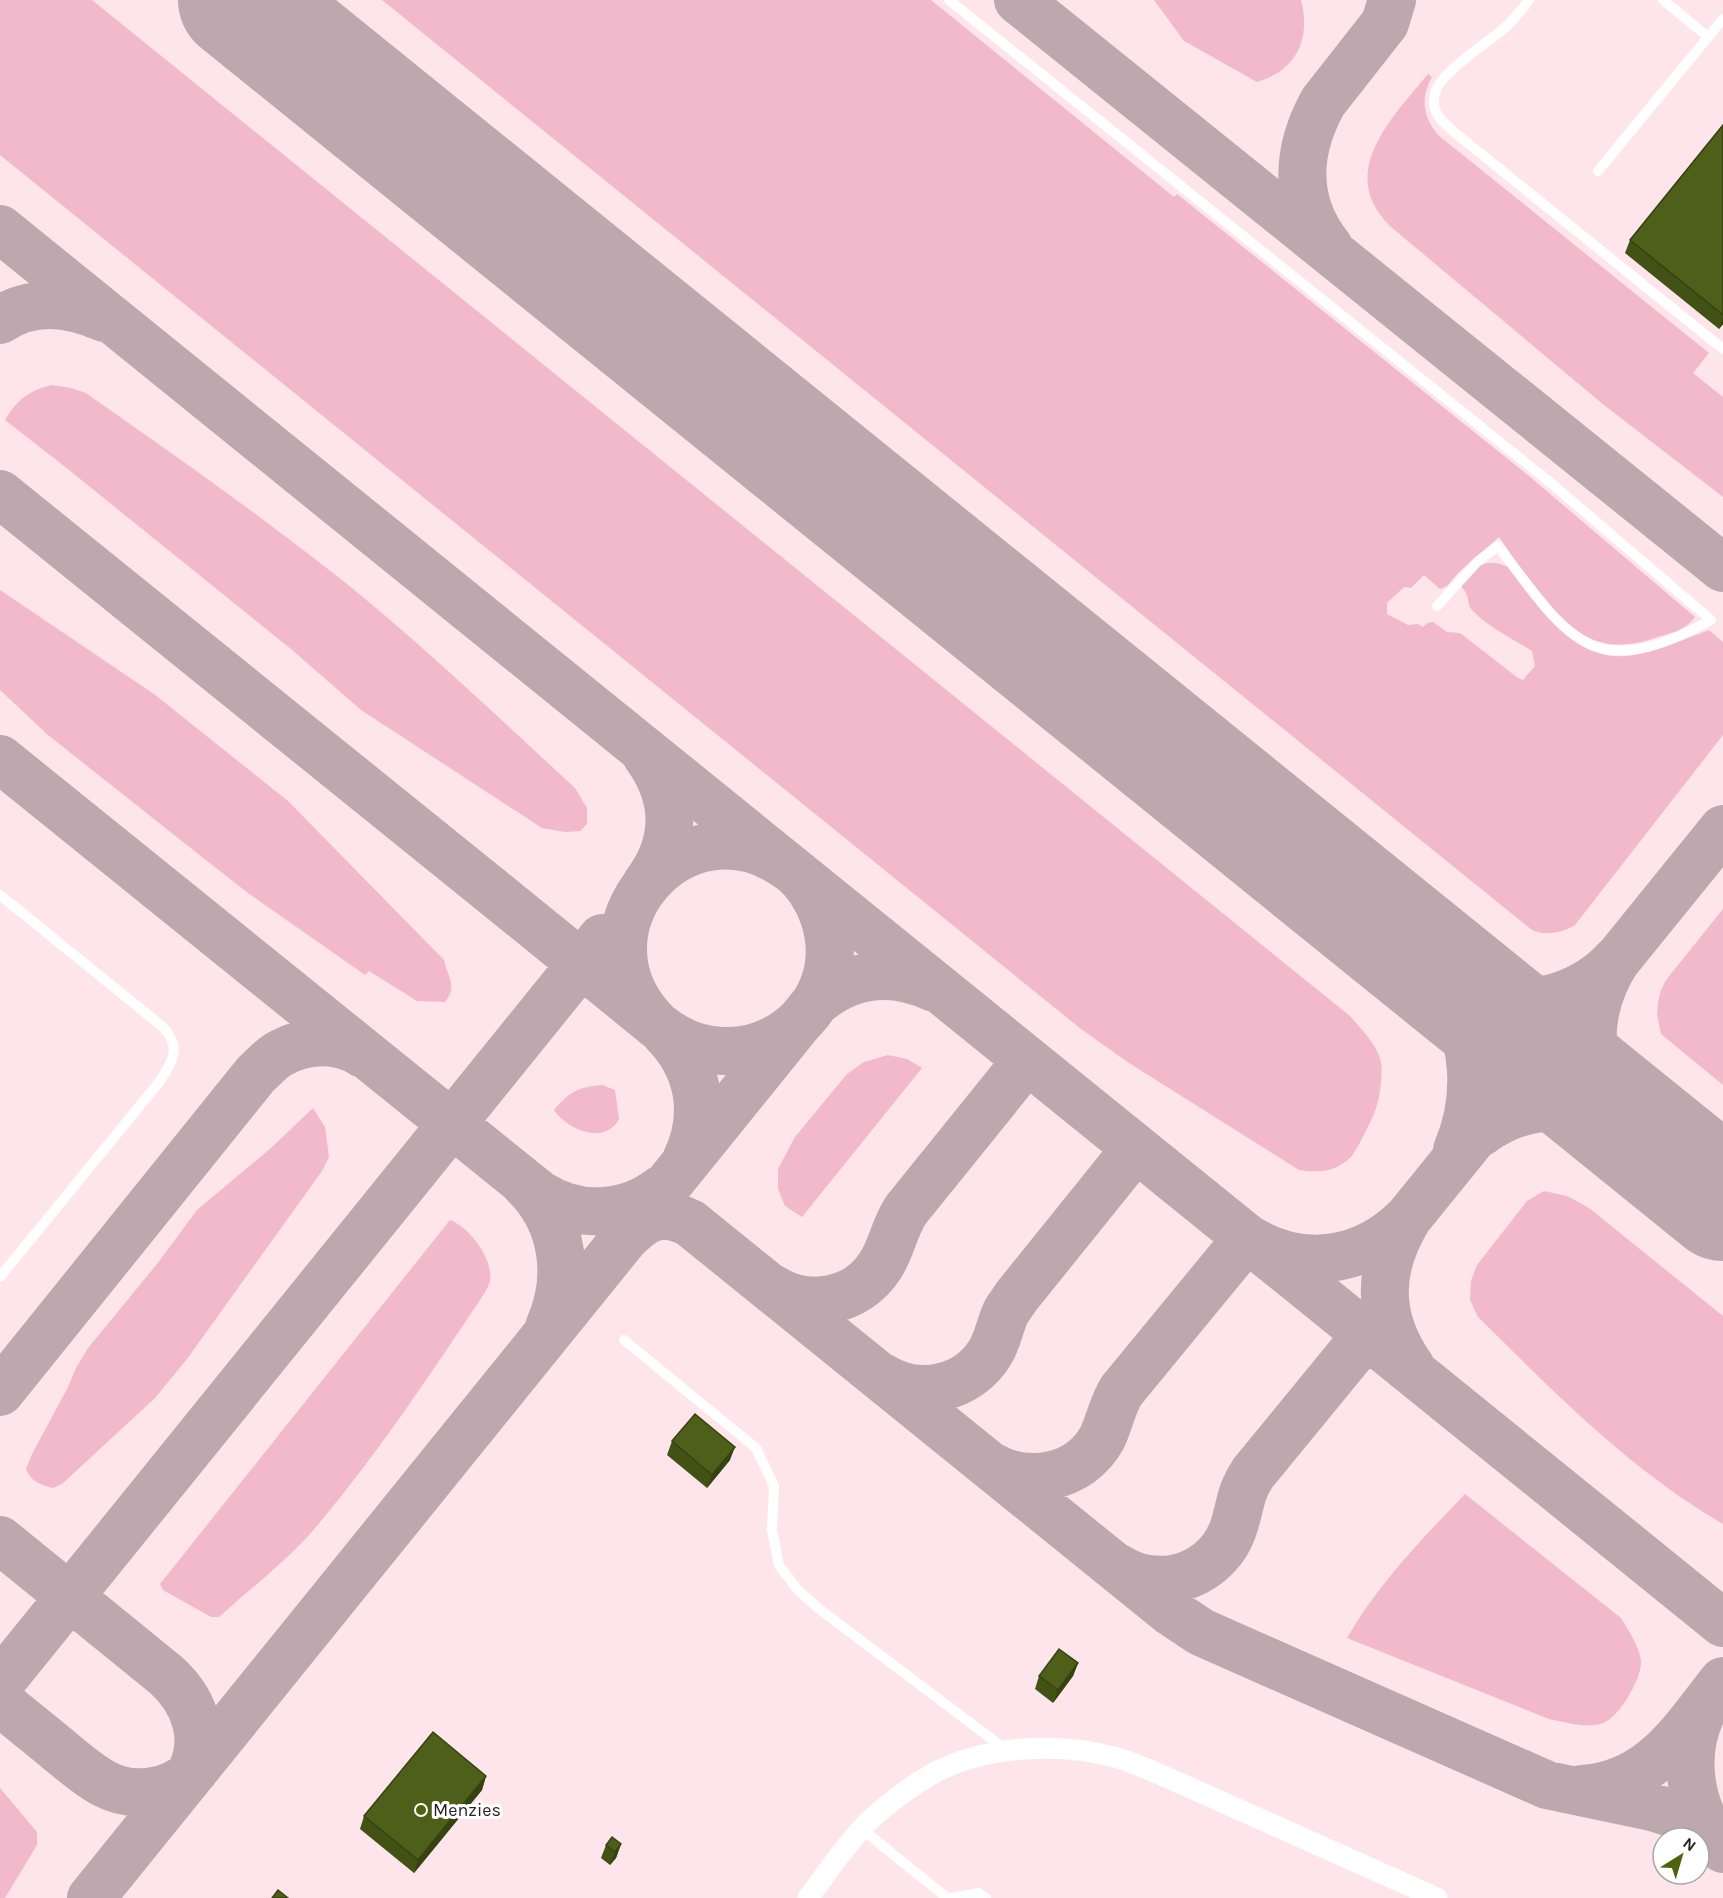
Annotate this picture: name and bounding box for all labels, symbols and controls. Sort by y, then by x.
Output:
place label: Menzies [433,1799,501,1821]
marker: Menzies [414,1803,428,1817]
north arrow [1651,1826,1711,1886]
text: N [1679,1833,1700,1855]

